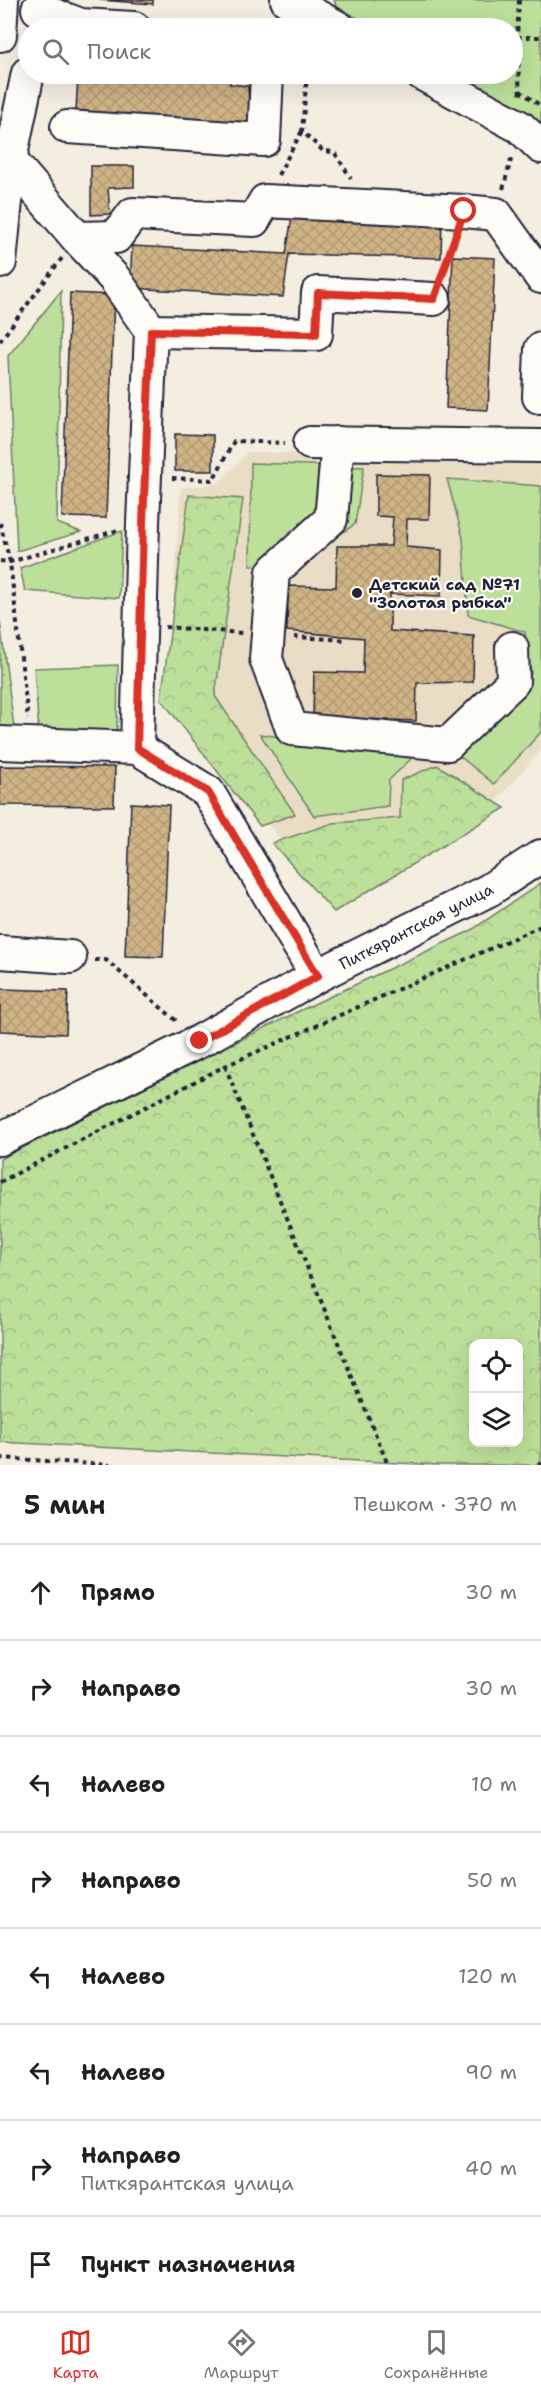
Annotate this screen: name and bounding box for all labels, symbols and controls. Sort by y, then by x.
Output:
search box [18,18,523,84]
icon: search [39,35,72,68]
text: Поиск [87,37,151,66]
route start [450,197,476,223]
place label: Детский сад №71 "Золотая рыбка" [369,574,520,613]
marker: Детский сад №71 "Золотая рыбка" [350,586,364,600]
street label: Питкярантская улица [336,878,497,974]
route end [186,1027,212,1053]
map controls [469,1339,523,1447]
button: locate [469,1339,523,1393]
button: layers [469,1393,523,1447]
text: 5 мин [24,1487,105,1522]
text: Пешком · 370 m [354,1491,517,1517]
icon: ahead [24,1576,57,1609]
text: Прямо [81,1578,155,1607]
text: 30 m [465,1579,517,1605]
icon: right [24,1672,57,1705]
text: Направо [81,1674,181,1703]
text: 30 m [465,1675,517,1701]
icon: left [24,1768,57,1801]
text: Налево [81,1770,165,1799]
text: 10 m [471,1771,517,1797]
icon: right [24,1864,57,1897]
text: Направо [81,1866,181,1895]
text: 50 m [467,1867,517,1893]
icon: left [24,1960,57,1993]
text: Налево [81,1962,165,1991]
text: 120 m [458,1963,517,1989]
icon: left [24,2056,57,2089]
text: Налево [81,2058,165,2087]
text: 90 m [465,2059,517,2085]
text: Направо [81,2141,181,2170]
icon: right [24,2152,57,2185]
text: 40 m [465,2155,517,2181]
text: Питкярантская улица [81,2170,294,2196]
icon: arrive [24,2248,57,2281]
text: Пункт назначения [81,2250,295,2279]
tab: Карта [53,2326,98,2383]
tab: Маршрут [204,2326,278,2383]
tab: Сохранённые [384,2326,488,2383]

